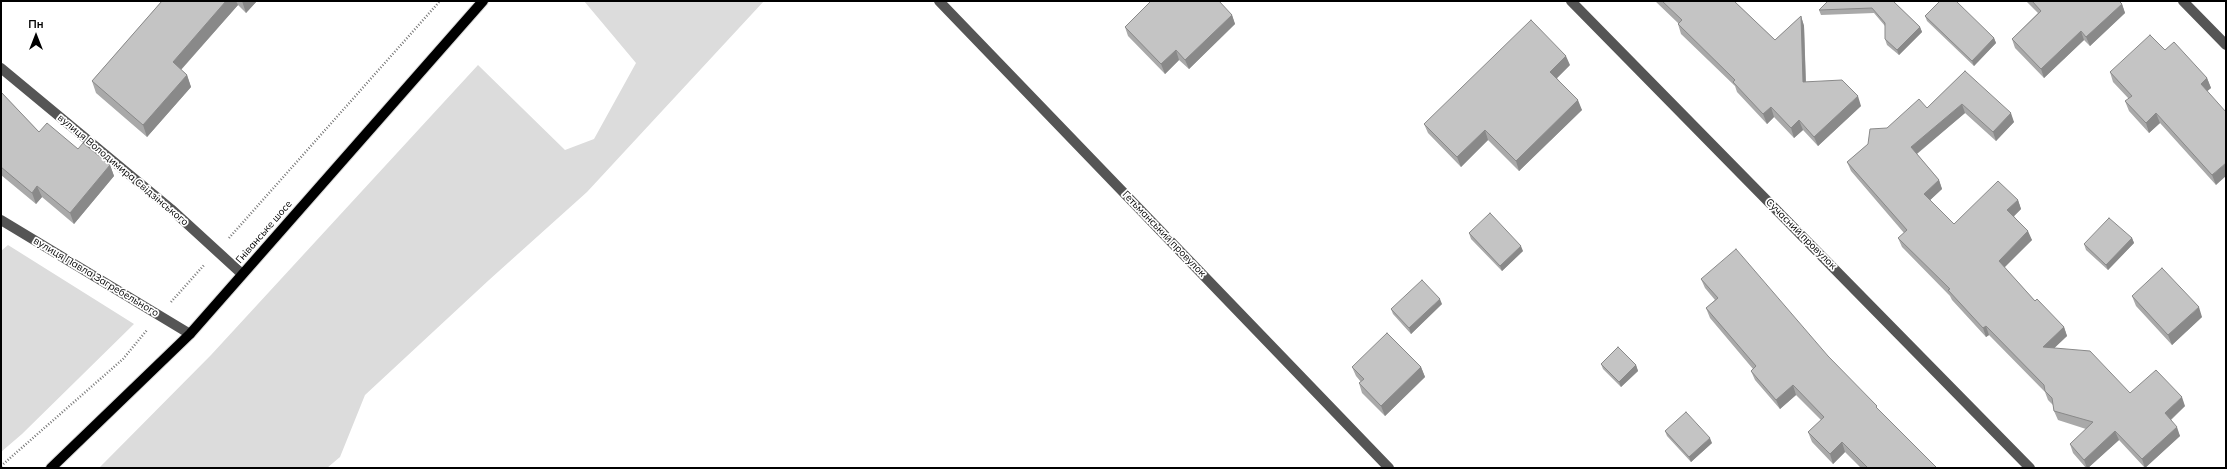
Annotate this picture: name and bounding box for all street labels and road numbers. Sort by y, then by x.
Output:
street label: вулиця Володимира Свідзінського [55,112,191,228]
street label: Гетьманський провулок [1120,189,1208,279]
street label: Сучасний провулок [1763,196,1839,272]
street label: Гніванське шосе [233,198,295,266]
street label: вулиця Павла Загребельного [31,235,161,319]

